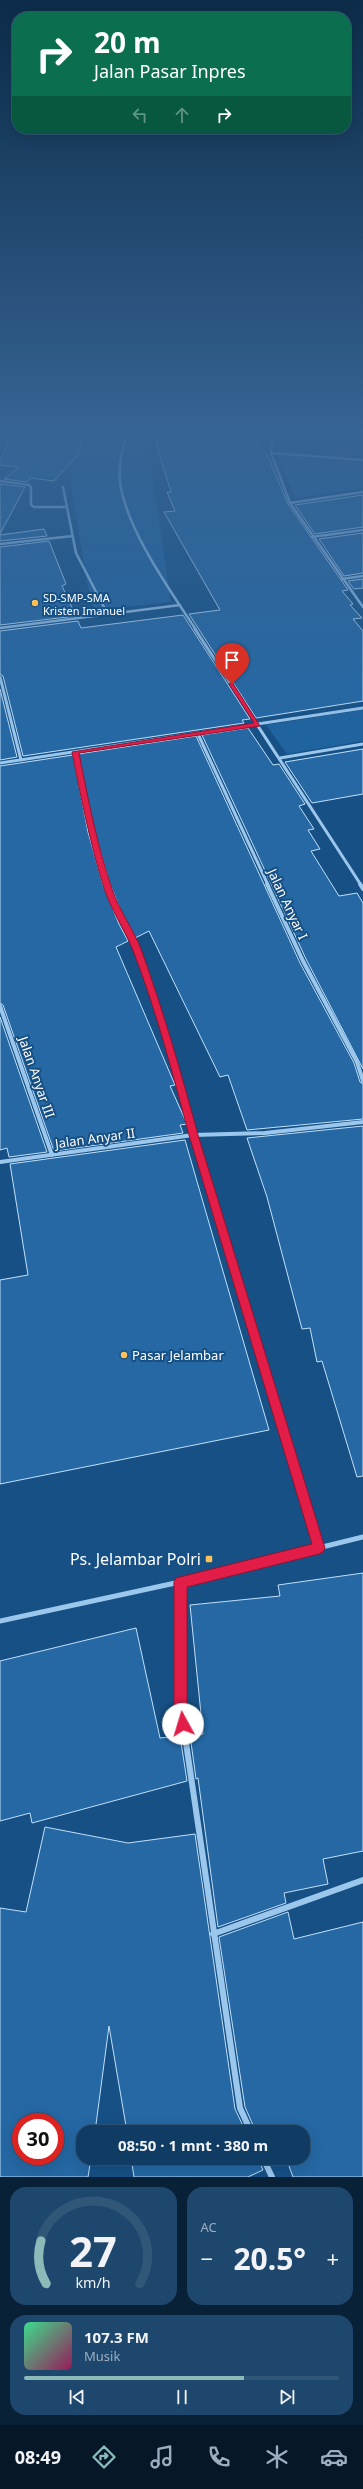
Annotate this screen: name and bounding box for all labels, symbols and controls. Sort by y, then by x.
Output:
text: 20 m [94,23,161,61]
icon: right [28,28,80,80]
text: Jalan Pasar Inpres [94,59,246,83]
icon: left [129,104,151,126]
icon: ahead [171,104,193,126]
icon: right [213,104,235,126]
place label: SD-SMP-SMA Kristen Imanuel [43,590,125,618]
marker: SD-SMP-SMA Kristen Imanuel [30,598,40,608]
pin [215,643,249,684]
icon: arrive [221,649,243,671]
street label: Jalan Anyar I [263,864,312,942]
street label: Jalan Anyar III [14,1032,59,1120]
street label: Jalan Anyar II [52,1123,136,1153]
place label: Pasar Jelambar [132,1346,224,1364]
marker: Pasar Jelambar [119,1350,129,1360]
place label: Ps. Jelambar Polri [70,1548,201,1570]
marker: Ps. Jelambar Polri [204,1554,214,1564]
position arrow [162,1703,204,1745]
speed limit sign: 30 [12,2113,64,2165]
text: 08:50 · 1 mnt · 380 m [118,2135,268,2155]
text: AC [201,2218,217,2236]
text: 27 [69,2223,117,2279]
text: 20.5° [233,2238,306,2279]
text: − [201,2243,213,2273]
text: + [326,2243,339,2273]
text: km/h [76,2273,111,2292]
text: 107.3 FM [84,2327,149,2347]
text: Musik [84,2347,120,2365]
icon: previous [66,2386,88,2408]
icon: pause [171,2386,193,2408]
icon: next [276,2386,298,2408]
icon: directions [90,2443,118,2471]
icon: music [148,2443,176,2471]
icon: phone [205,2443,233,2471]
icon: climate [263,2443,291,2471]
icon: car [320,2443,348,2471]
text: 08:49 [15,2445,61,2469]

